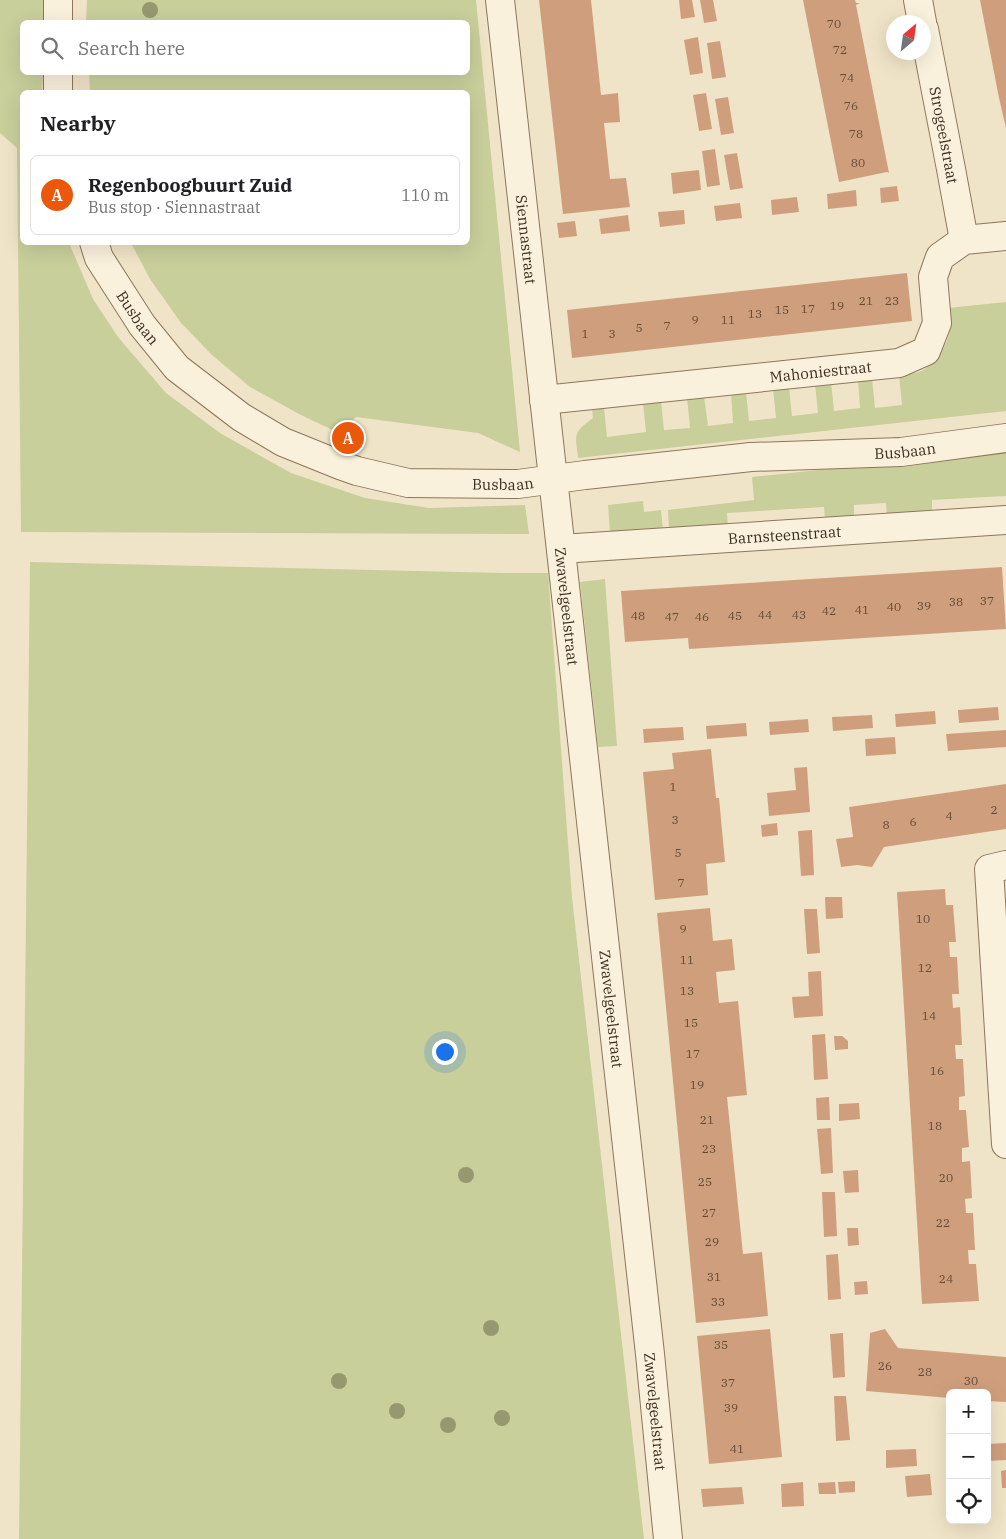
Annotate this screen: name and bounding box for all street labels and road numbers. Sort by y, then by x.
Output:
street label: Strogeelstraat [926,85,963,185]
street label: Siennastraat [512,194,541,285]
street label: Busbaan [113,287,164,349]
street label: Mahoniestraat [769,356,872,386]
street label: Busbaan [874,438,937,462]
street label: Busbaan [472,472,535,494]
street label: Barnsteenstraat [727,521,842,548]
street label: Zwavelgeelstraat [551,546,583,666]
street label: Zwavelgeelstraat [596,949,628,1069]
street label: Zwavelgeelstraat [640,1351,671,1471]

